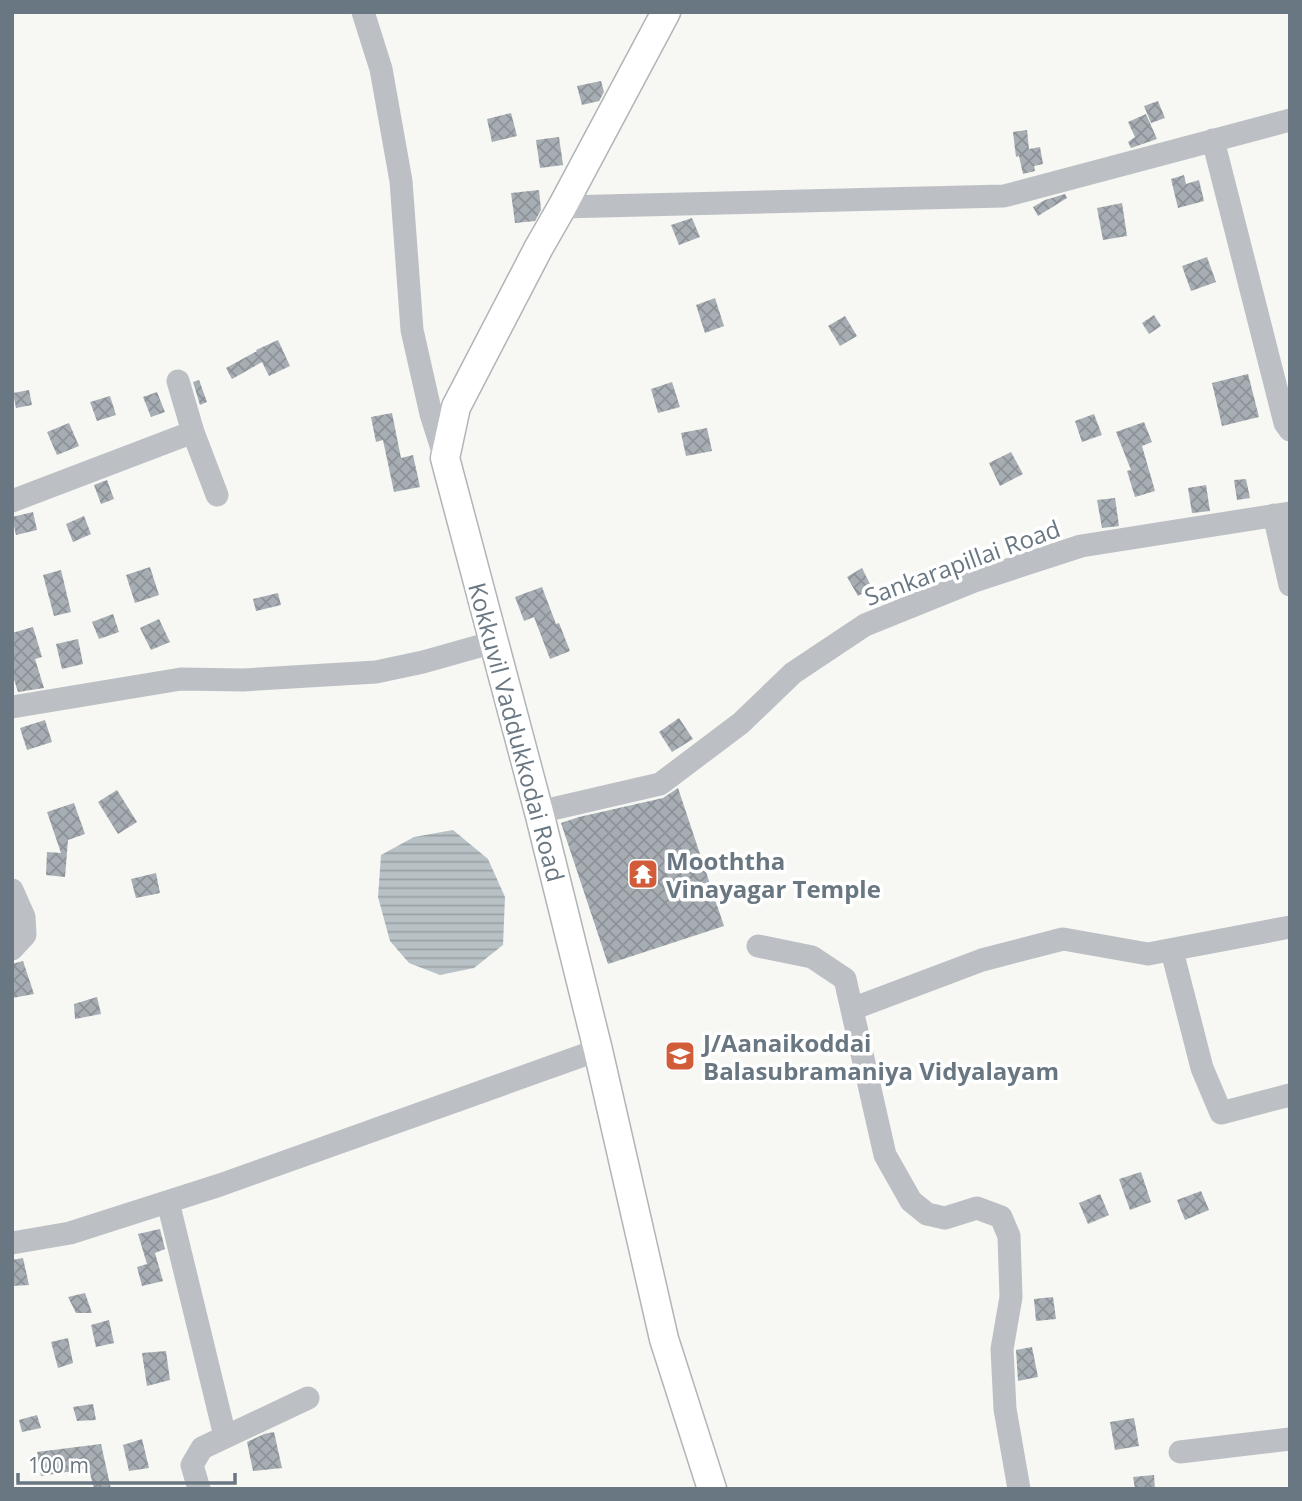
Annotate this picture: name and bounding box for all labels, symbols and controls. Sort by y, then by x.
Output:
street label: Sankarapillai Road [860,511,1064,613]
street label: Kokkuvil Vaddukkodai Road [461,579,573,885]
place label: Mooththa Vinayagar Temple [666,844,881,905]
temple icon: Mooththa Vinayagar Temple [626,857,660,891]
place label: J/Aanaikoddai Balasubramaniya Vidyalayam [701,1026,1059,1087]
school or university icon: J/Aanaikoddai Balasubramaniya Vidyalayam [663,1039,697,1073]
scale bar [18,1442,234,1486]
text: 100 m [28,1451,89,1479]

